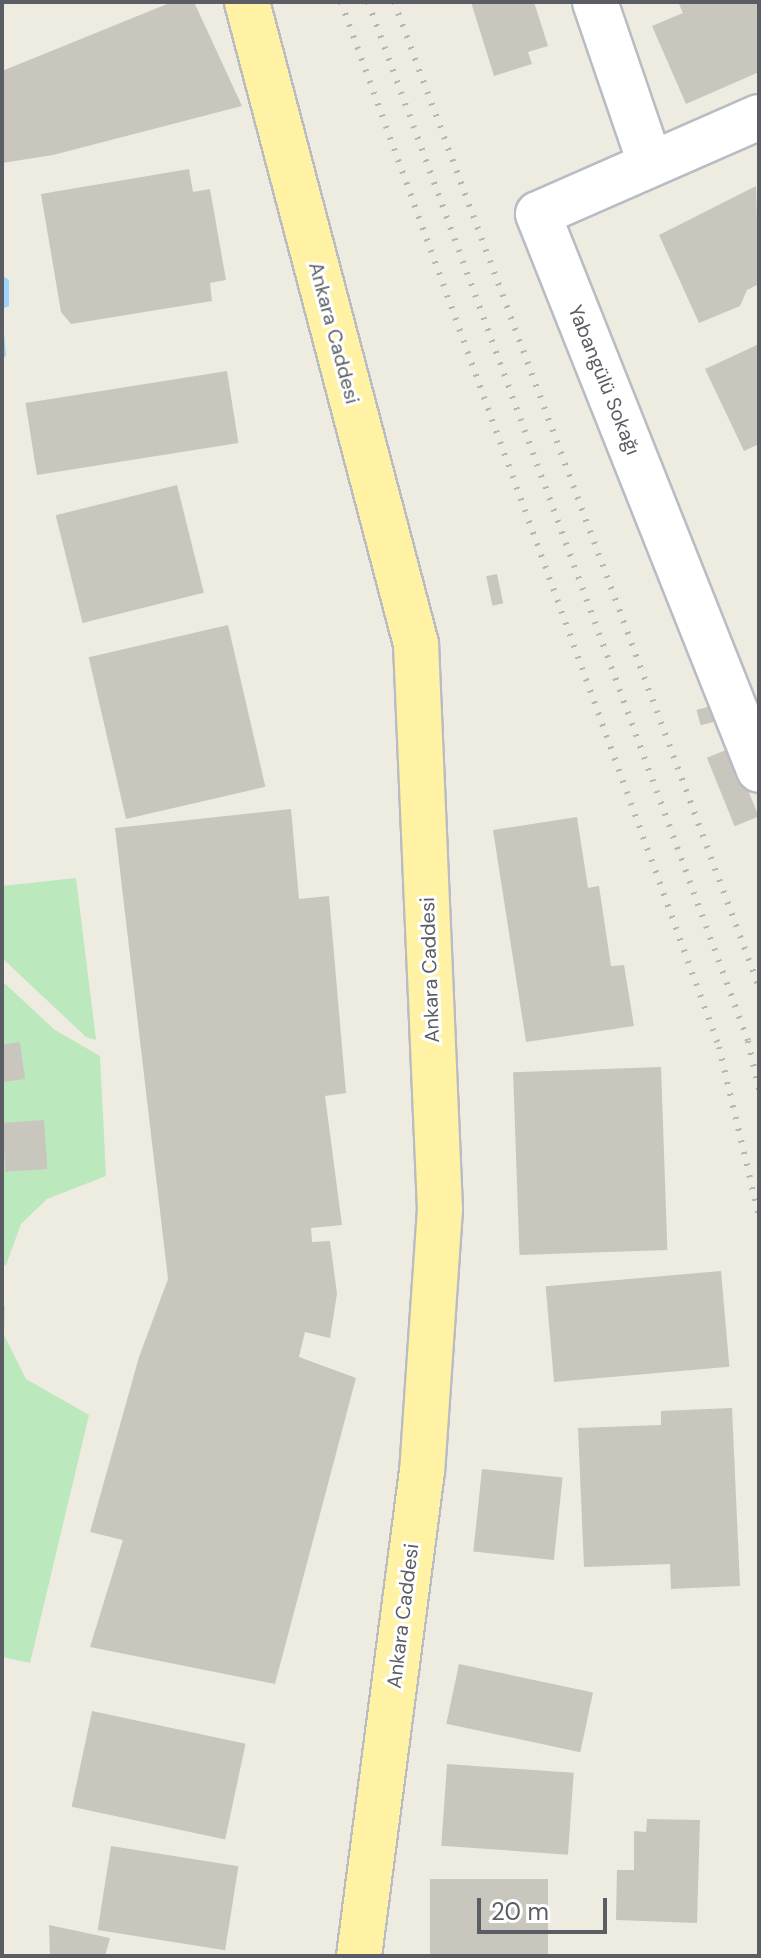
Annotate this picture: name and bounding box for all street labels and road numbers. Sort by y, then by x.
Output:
street label: Ankara Caddesi [304,260,364,406]
street label: Yabangülü Sokağı [563,301,645,459]
street label: Ankara Caddesi [415,897,445,1043]
street label: Ankara Caddesi [382,1542,424,1690]

